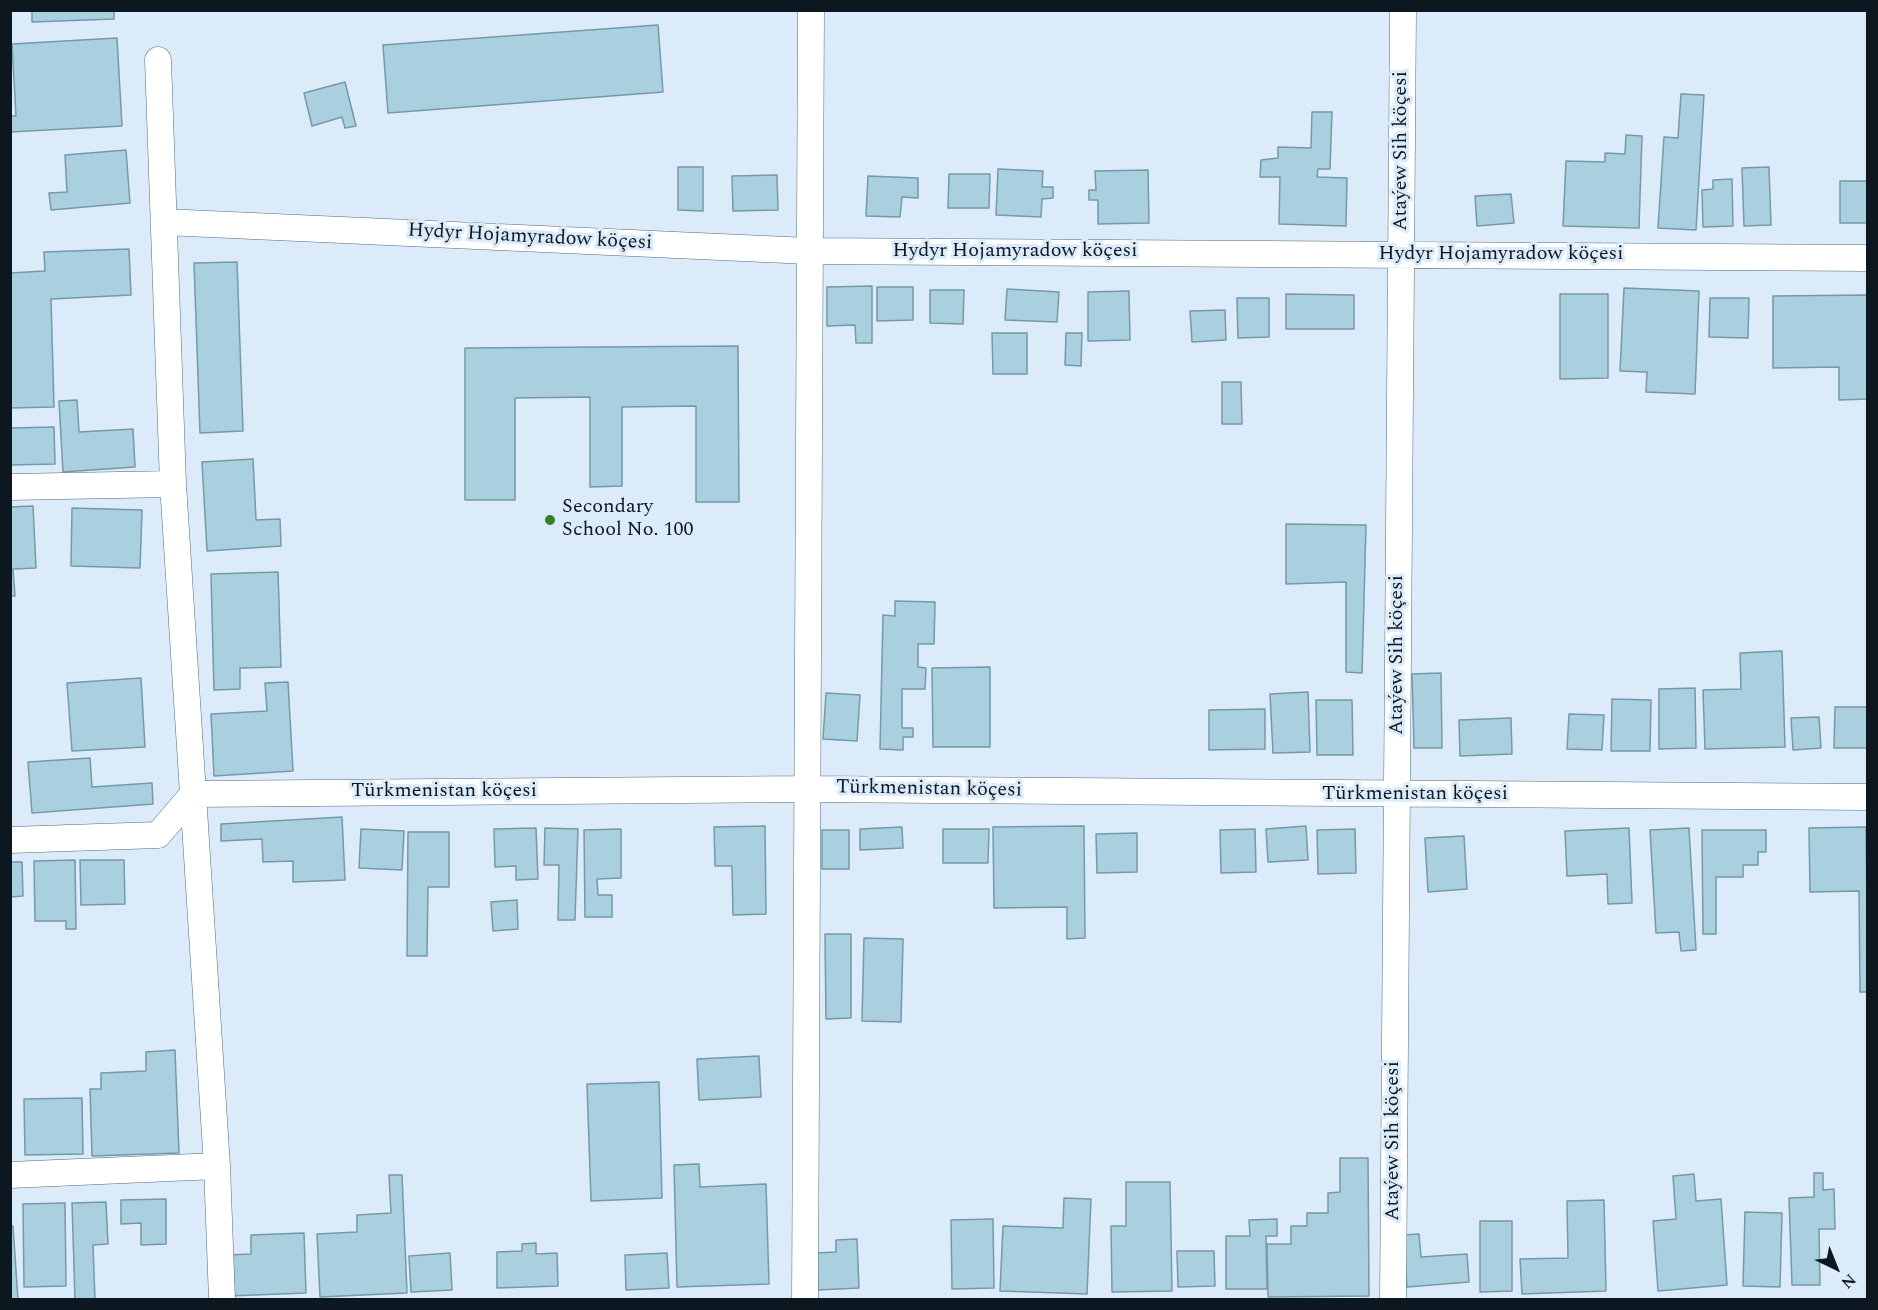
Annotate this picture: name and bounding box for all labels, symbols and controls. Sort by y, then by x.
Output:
street label: Ataýew Sih köçesi [1390,71,1414,231]
street label: Hydyr Hojamyradow köçesi [407,220,653,256]
street label: Hydyr Hojamyradow köçesi [893,240,1137,264]
street label: Hydyr Hojamyradow köçesi [1379,243,1623,267]
place label: Secondary School No. 100 [562,496,693,543]
marker: Secondary School No. 100 [543,513,557,527]
street label: Ataýew Sih köçesi [1386,575,1410,735]
street label: Türkmenistan köçesi [836,776,1022,804]
street label: Türkmenistan köçesi [351,780,537,804]
street label: Türkmenistan köçesi [1322,783,1508,807]
street label: Ataýew Sih köçesi [1382,1061,1406,1221]
north arrow [1806,1238,1866,1298]
text: N [1835,1268,1861,1294]

